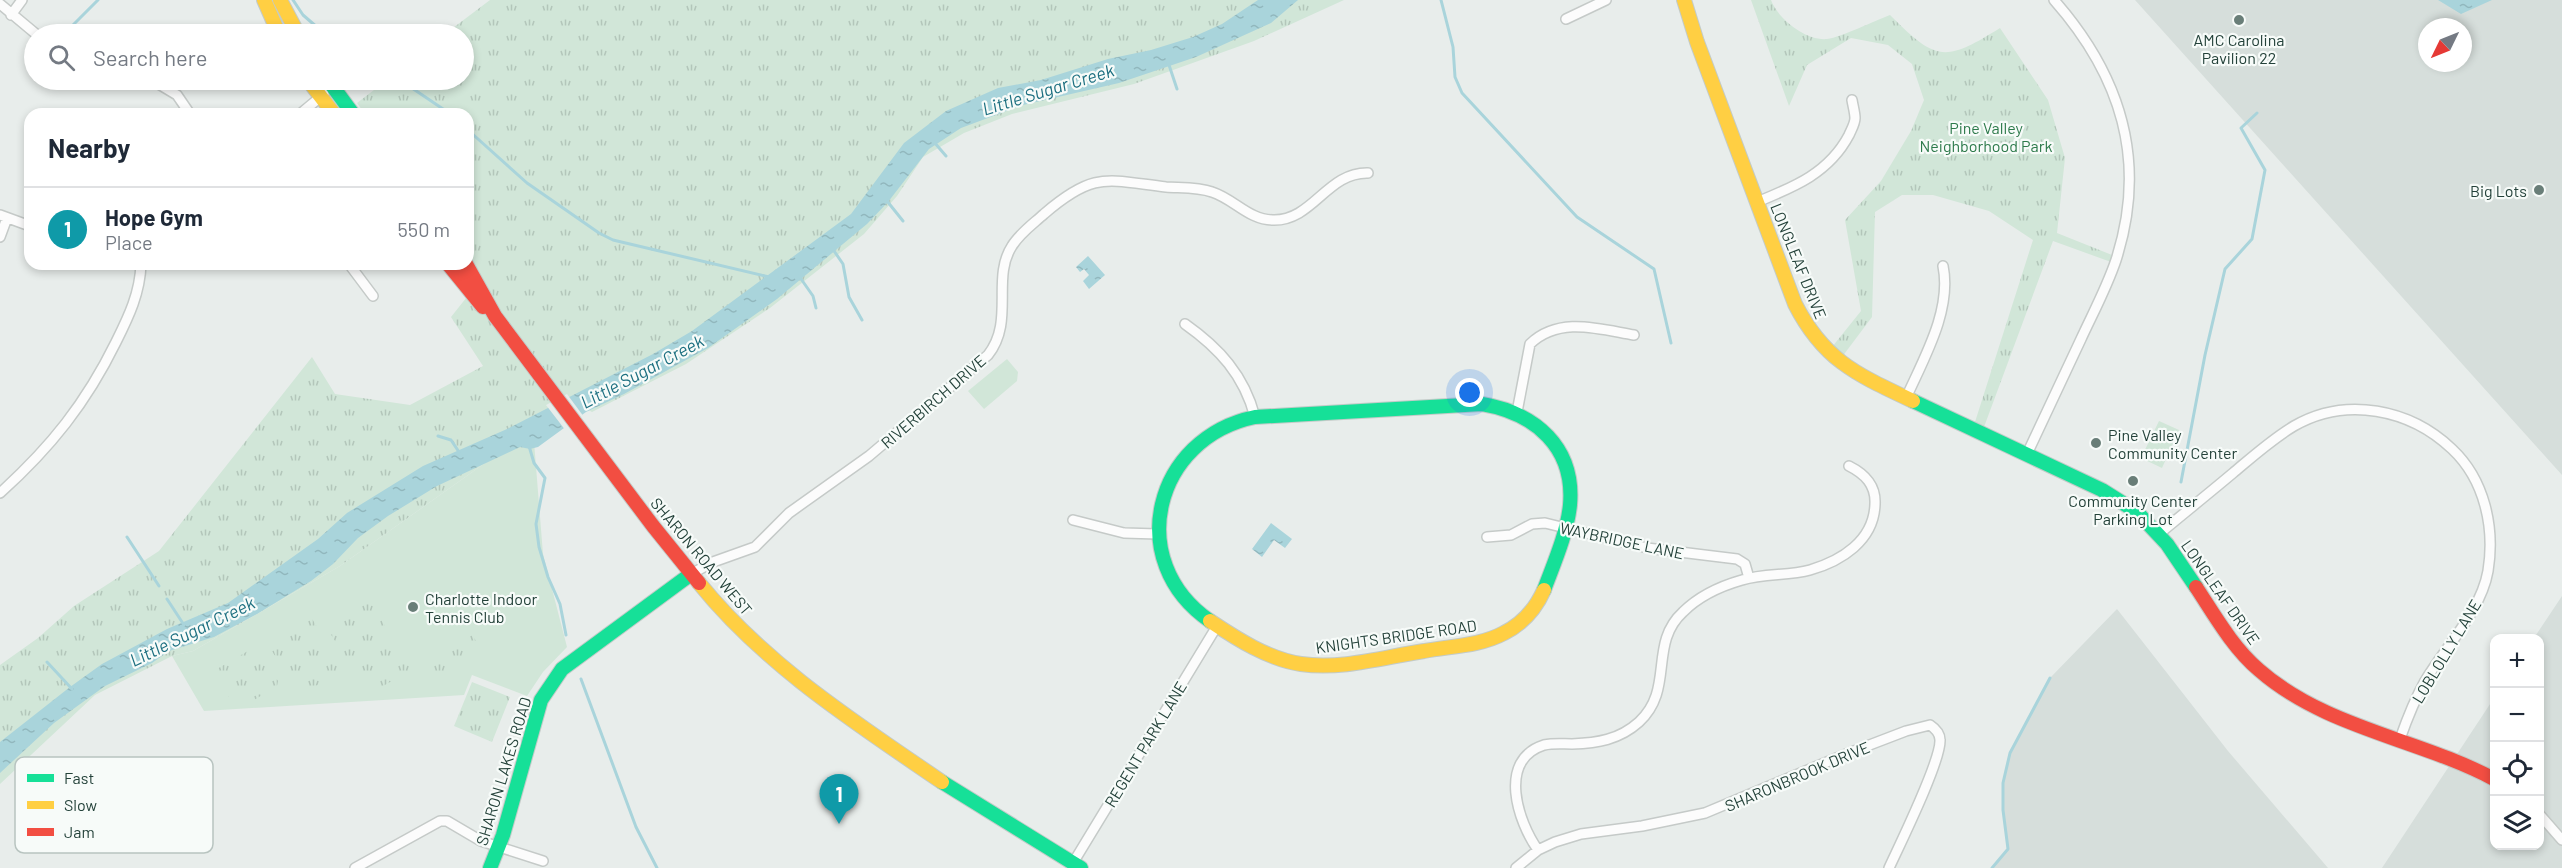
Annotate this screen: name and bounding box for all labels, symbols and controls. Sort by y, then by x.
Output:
marker: AMC Carolina Pavilion 22 [2232,13,2246,27]
north arrow [2418,18,2472,72]
search box [24,24,474,90]
place label: AMC Carolina Pavilion 22 [2194,30,2284,67]
icon: search [45,41,78,74]
text: Search here [93,44,207,70]
water label: Little Sugar Creek [980,58,1117,119]
park label: Pine Valley Neighborhood Park [1919,118,2053,155]
text: Nearby [48,132,130,163]
place label: Big Lots [2470,181,2527,200]
marker: Big Lots [2532,183,2546,197]
street label: LONGLEAF DRIVE [1767,200,1831,322]
text: Hope Gym [105,204,203,230]
text: 1 [64,217,71,241]
text: 550 m [398,217,450,241]
text: Place [105,230,153,254]
water label: Little Sugar Creek [577,329,708,413]
street label: RIVERBIRCH DRIVE [877,350,989,452]
your location [1455,378,1484,407]
place label: Pine Valley Community Center [2108,425,2238,462]
marker: Pine Valley Community Center [2089,436,2103,450]
marker: Community Center Parking Lot [2126,474,2140,488]
place label: Community Center Parking Lot [2068,491,2198,528]
street label: SHARON ROAD WEST [647,493,757,619]
street label: WAYBRIDGE LANE [1558,518,1686,562]
street label: LONGLEAF DRIVE [2178,536,2264,648]
place label: Charlotte Indoor Tennis Club [425,589,538,626]
water label: Little Sugar Creek [126,591,258,671]
street label: LOBLOLLY LANE [2408,596,2484,706]
marker: Charlotte Indoor Tennis Club [406,600,420,614]
street label: KNIGHTS BRIDGE ROAD [1314,615,1478,657]
map controls [2490,634,2544,850]
button: + [2490,634,2544,688]
street label: REGENT PARK LANE [1100,678,1190,810]
button: − [2490,688,2544,742]
street label: SHARON LAKES ROAD [471,694,535,848]
street label: SHARONBROOK DRIVE [1722,737,1872,815]
button: locate [2490,742,2544,796]
legend [15,757,213,853]
text: Fast [64,768,94,787]
pin: 1 [820,774,858,824]
text: Slow [64,795,97,814]
button: layers [2490,796,2544,850]
text: Jam [64,822,95,841]

